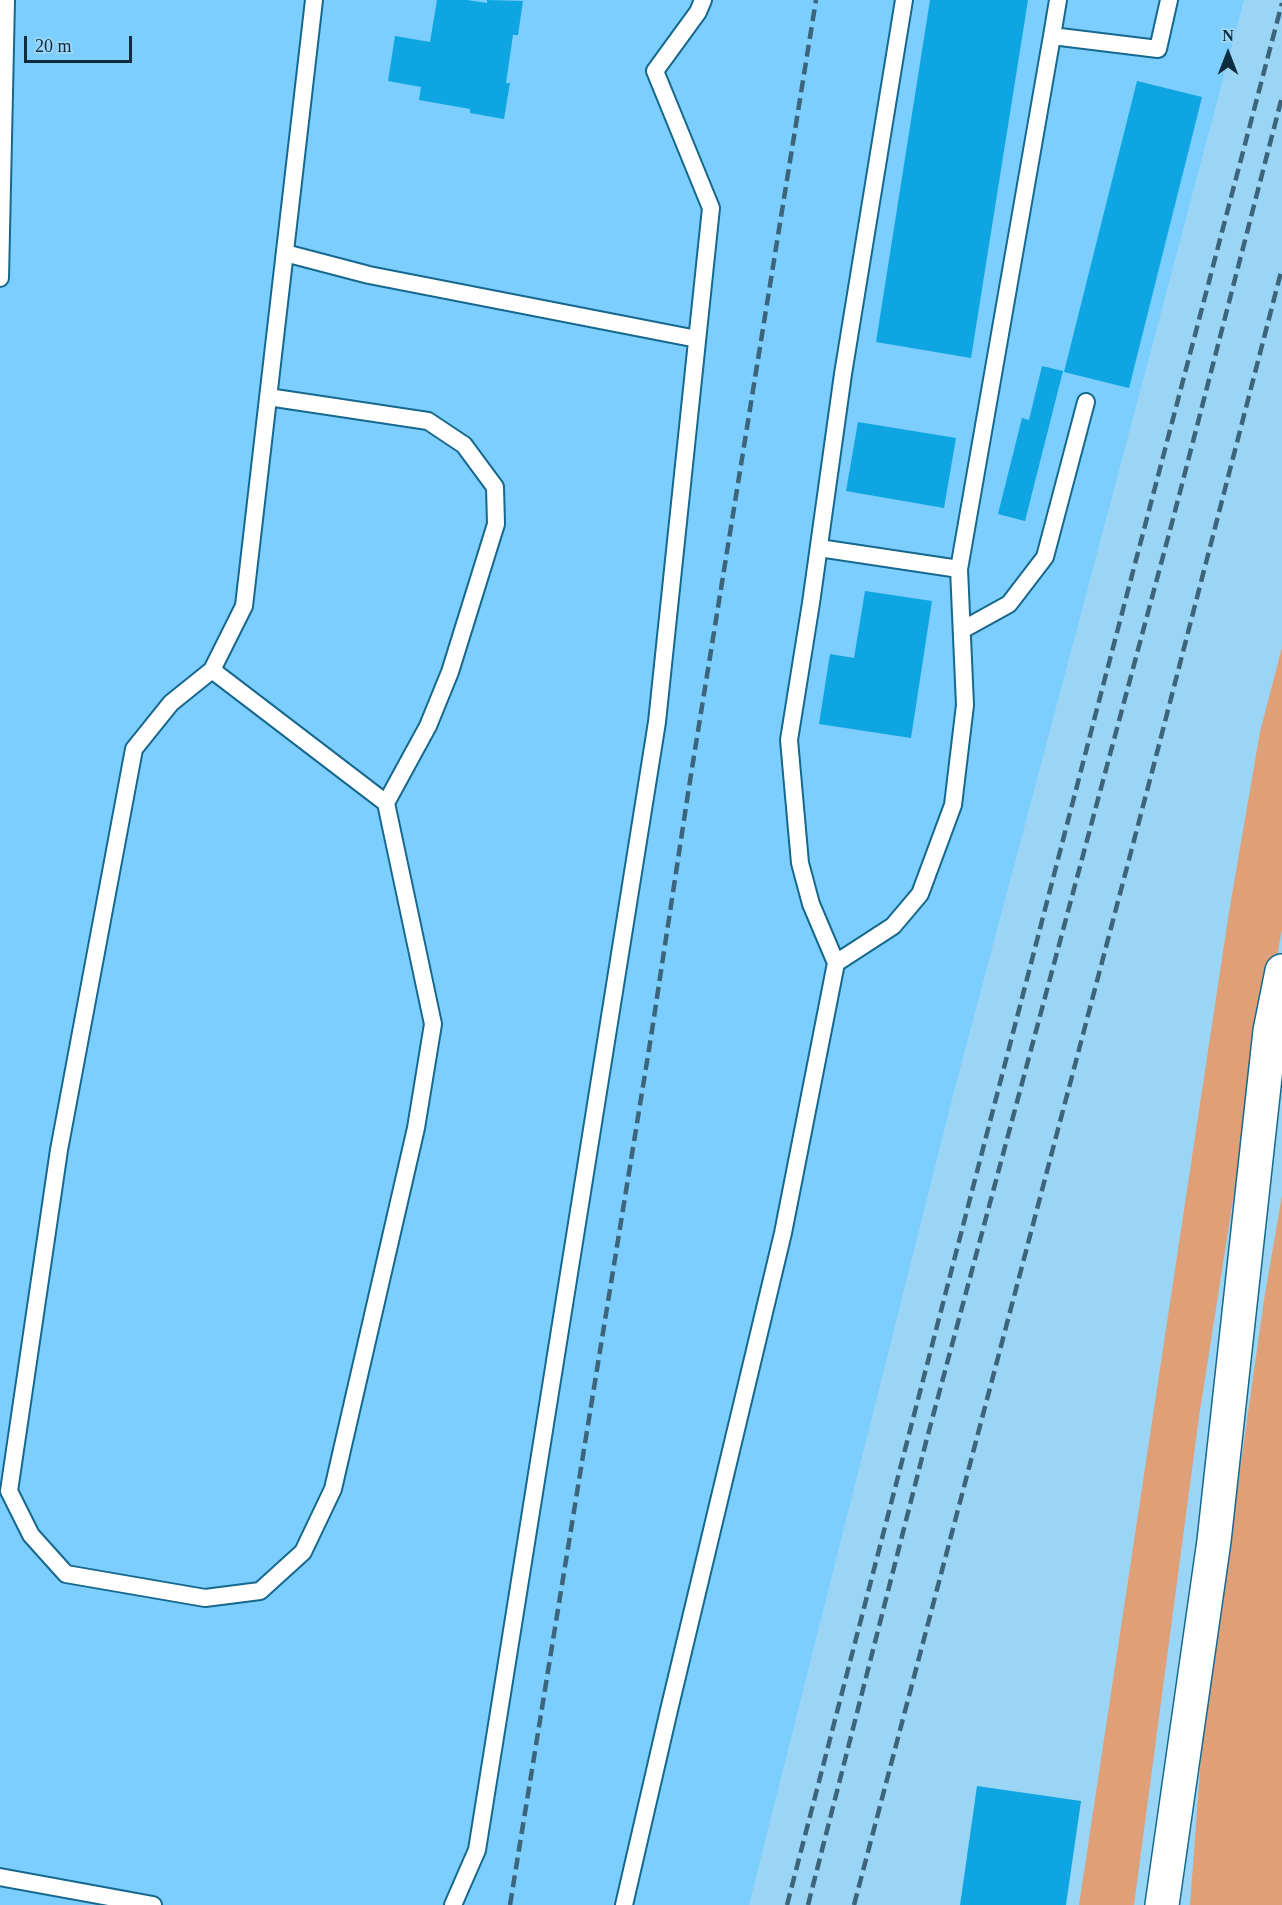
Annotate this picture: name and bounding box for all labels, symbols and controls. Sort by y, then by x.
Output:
scale bar [27,24,135,62]
north arrow [1198,24,1258,84]
text: N [1222,27,1234,44]
text: 20 m [35,36,72,56]

